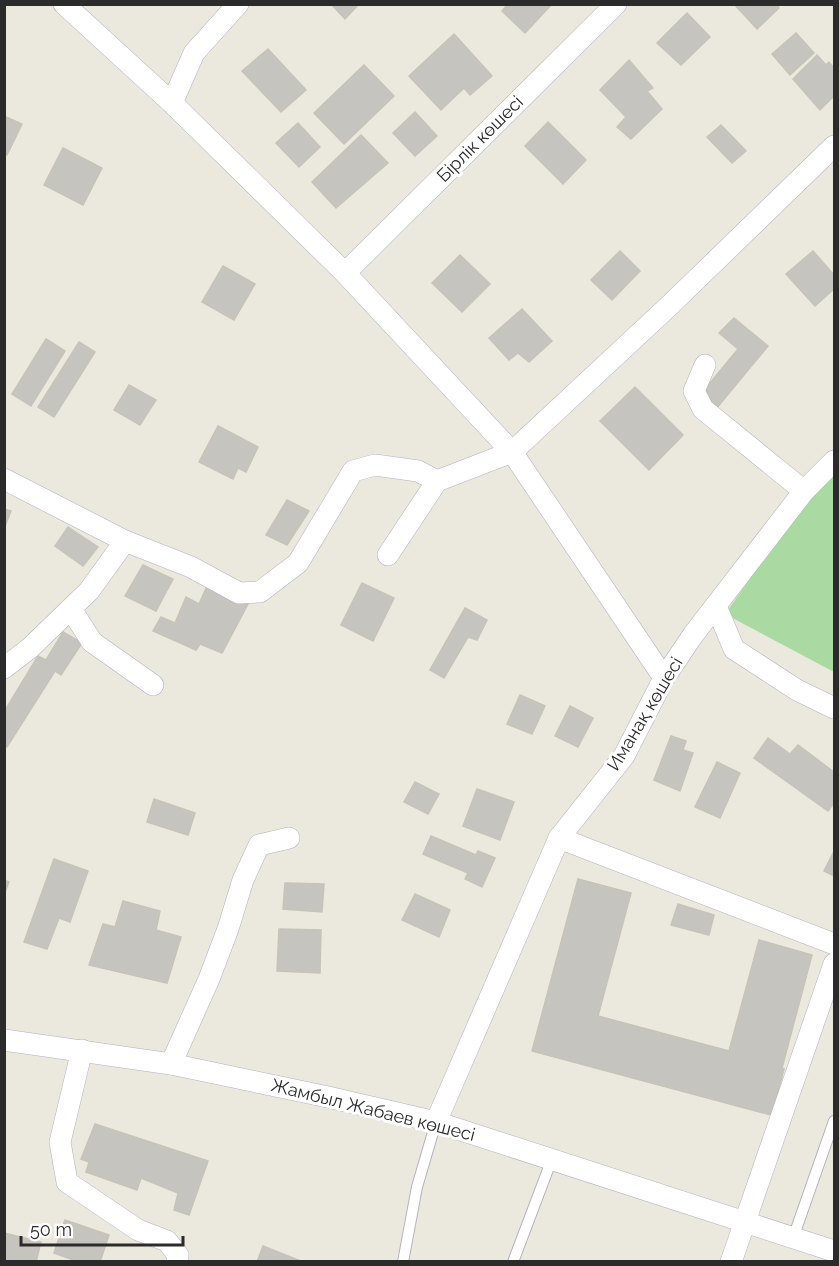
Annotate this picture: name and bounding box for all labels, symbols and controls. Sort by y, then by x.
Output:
street label: Бірлік көшесі [432,91,527,186]
street label: Иманақ көшесі [602,653,687,774]
street label: Жамбыл Жабаев көшесі [269,1074,477,1145]
scale bar [21,1209,183,1247]
text: 50 m [30,1219,72,1240]

